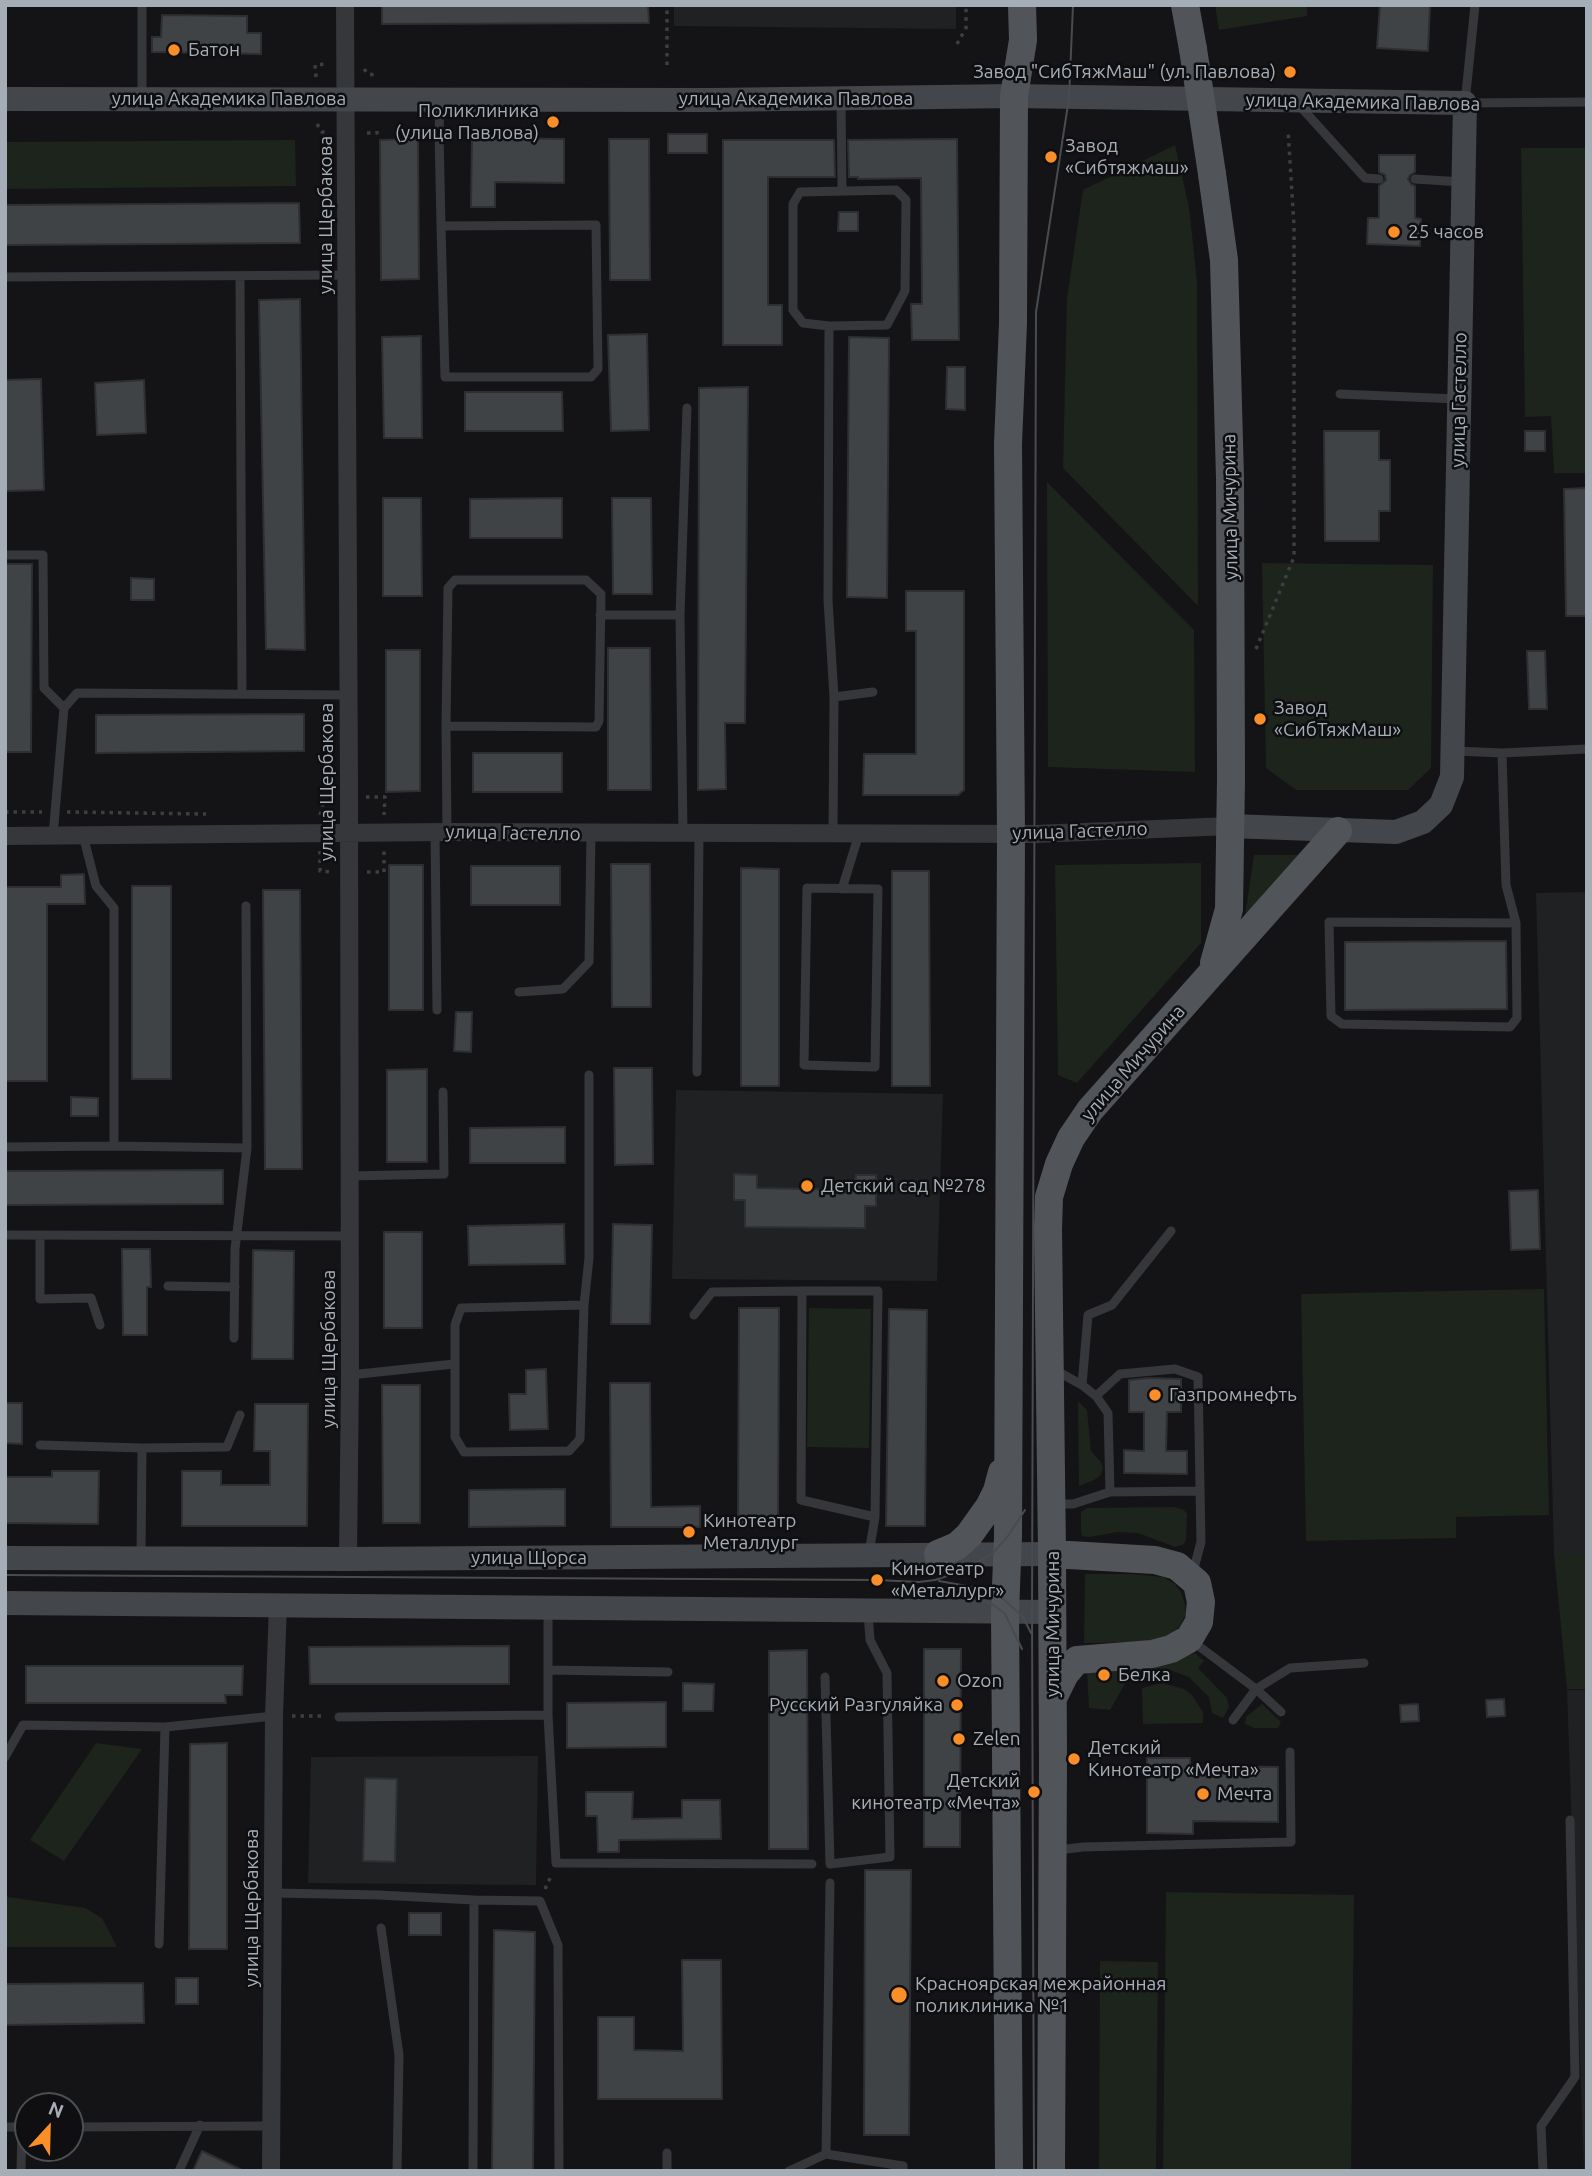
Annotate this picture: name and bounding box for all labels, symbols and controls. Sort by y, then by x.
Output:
place label: Батон [188,39,240,61]
marker: Батон [166,42,182,58]
place label: Завод "СибТяжМаш" (ул. Павлова) [973,61,1276,83]
marker: Завод "СибТяжМаш" (ул. Павлова) [1282,64,1298,80]
street label: улица Академика Павлова [112,88,346,110]
street label: улица Академика Павлова [679,88,913,110]
street label: улица Академика Павлова [1245,89,1481,115]
place label: Поликлиника (улица Павлова) [395,100,539,144]
marker: Поликлиника (улица Павлова) [545,114,561,130]
place label: Завод «Сибтяжмаш» [1065,135,1189,179]
street label: улица Щербакова [315,136,337,294]
marker: Завод «Сибтяжмаш» [1043,149,1059,165]
place label: 25 часов [1408,221,1484,243]
marker: 25 часов [1386,224,1402,240]
street label: улица Гастелло [1446,332,1472,468]
street label: улица Мичурина [1217,434,1243,580]
place label: Завод «СибТяжМаш» [1274,697,1401,741]
street label: улица Щербакова [316,703,338,861]
marker: Завод «СибТяжМаш» [1252,711,1268,727]
street label: улица Гастелло [1012,817,1148,845]
street label: улица Гастелло [445,820,581,846]
street label: улица Мичурина [1076,1000,1190,1126]
place label: Детский сад №278 [821,1175,986,1197]
marker: Детский сад №278 [799,1178,815,1194]
street label: улица Щербакова [318,1270,340,1428]
place label: Газпромнефть [1169,1384,1297,1406]
marker: Газпромнефть [1147,1387,1163,1403]
place label: Кинотеатр Металлург [703,1510,798,1554]
marker: Кинотеатр Металлург [681,1524,697,1540]
street label: улица Щорса [471,1547,587,1569]
street label: улица Мичурина [1042,1551,1064,1697]
place label: Кинотеатр «Металлург» [891,1558,1004,1602]
marker: Кинотеатр «Металлург» [869,1572,885,1588]
place label: Белка [1118,1664,1171,1686]
marker: Белка [1096,1667,1112,1683]
place label: Ozon [957,1670,1002,1692]
marker: Ozon [935,1673,951,1689]
place label: Русский Разгуляйка [769,1694,943,1716]
marker: Русский Разгуляйка [949,1697,965,1713]
place label: Zelen [973,1728,1021,1750]
marker: Zelen [951,1731,967,1747]
place label: Детский Кинотеатр «Мечта» [1088,1737,1259,1781]
marker: Детский Кинотеатр «Мечта» [1066,1751,1082,1767]
place label: Детский кинотеатр «Мечта» [851,1770,1020,1814]
place label: Мечта [1217,1783,1272,1805]
marker: Детский кинотеатр «Мечта» [1026,1784,1042,1800]
marker: Мечта [1195,1786,1211,1802]
street label: улица Щербакова [241,1829,263,1987]
place label: Красноярская межрайонная поликлиника №1 [915,1973,1167,2017]
marker: Красноярская межрайонная поликлиника №1 [889,1985,909,2005]
north arrow [14,2092,84,2162]
text: N [45,2097,67,2122]

